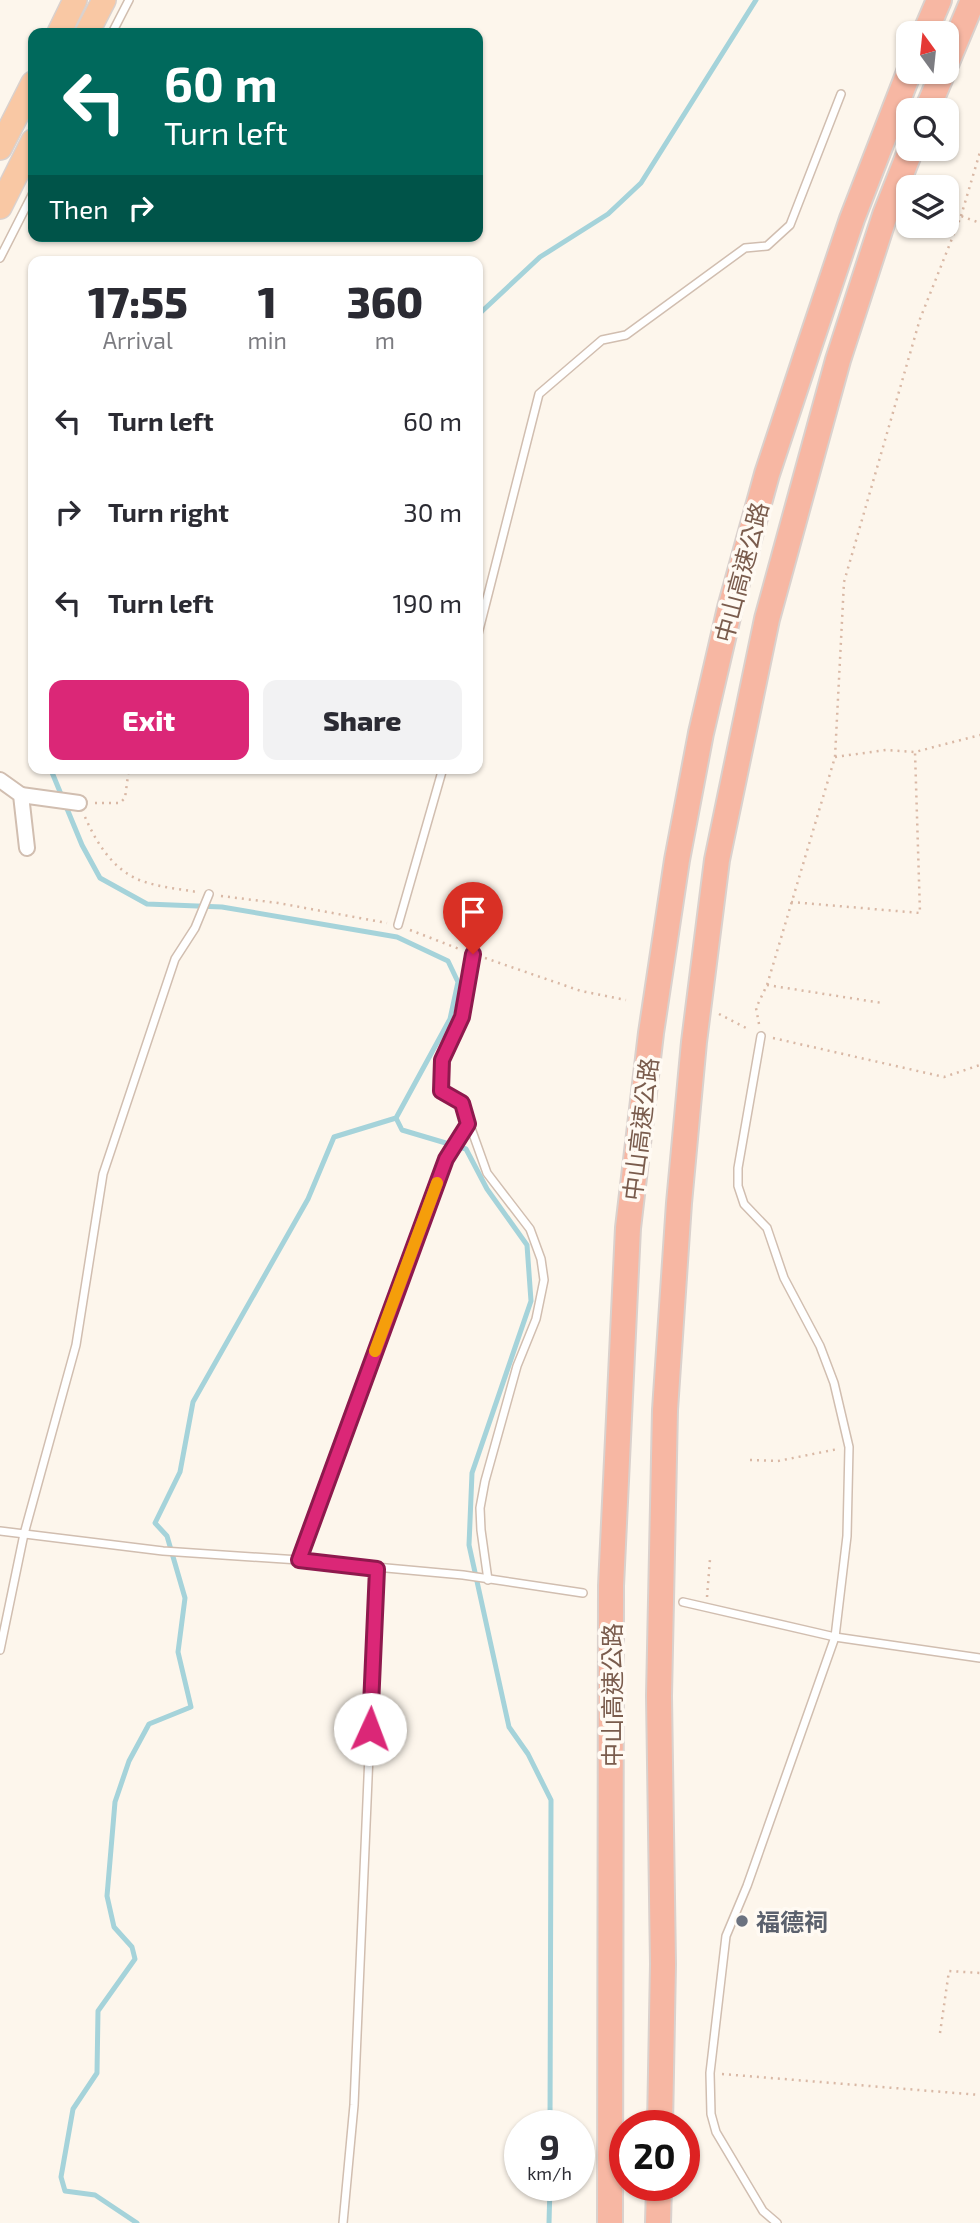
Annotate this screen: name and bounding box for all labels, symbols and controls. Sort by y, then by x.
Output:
north arrow [896,21,959,84]
map controls [896,21,959,238]
text: 60 m [164,53,278,112]
icon: left [49,56,140,147]
button: search [896,98,959,161]
text: Turn left [164,113,288,151]
button: layers [896,175,959,238]
icon: right [122,189,160,227]
text: Then [49,193,108,224]
text: 17:55 [88,276,188,326]
text: 1 [258,276,277,326]
text: 360 [347,276,423,326]
text: Arrival [103,326,173,354]
text: min [248,326,287,354]
text: m [375,326,395,354]
icon: left [49,402,87,440]
text: Turn left [108,405,214,436]
text: 60 m [403,405,462,436]
icon: right [49,493,87,531]
text: Turn right [108,496,229,527]
text: 30 m [403,496,462,527]
street label: 中山高速公路 [708,499,774,645]
icon: left [49,584,87,622]
text: Turn left [108,587,214,618]
text: 190 m [393,587,462,618]
button: Exit [49,680,249,760]
button: Share [263,680,462,760]
pin [443,882,503,954]
icon: arrive [454,893,492,931]
street label: 中山高速公路 [617,1056,663,1202]
street label: 中山高速公路 [597,1623,626,1767]
position arrow [333,1692,407,1766]
place label: 福德祠 [756,1907,828,1936]
marker: 福德祠 [734,1913,750,1929]
speed limit sign: 20 [609,2110,700,2201]
text: 9 [539,2125,560,2167]
text: km/h [527,2162,572,2184]

